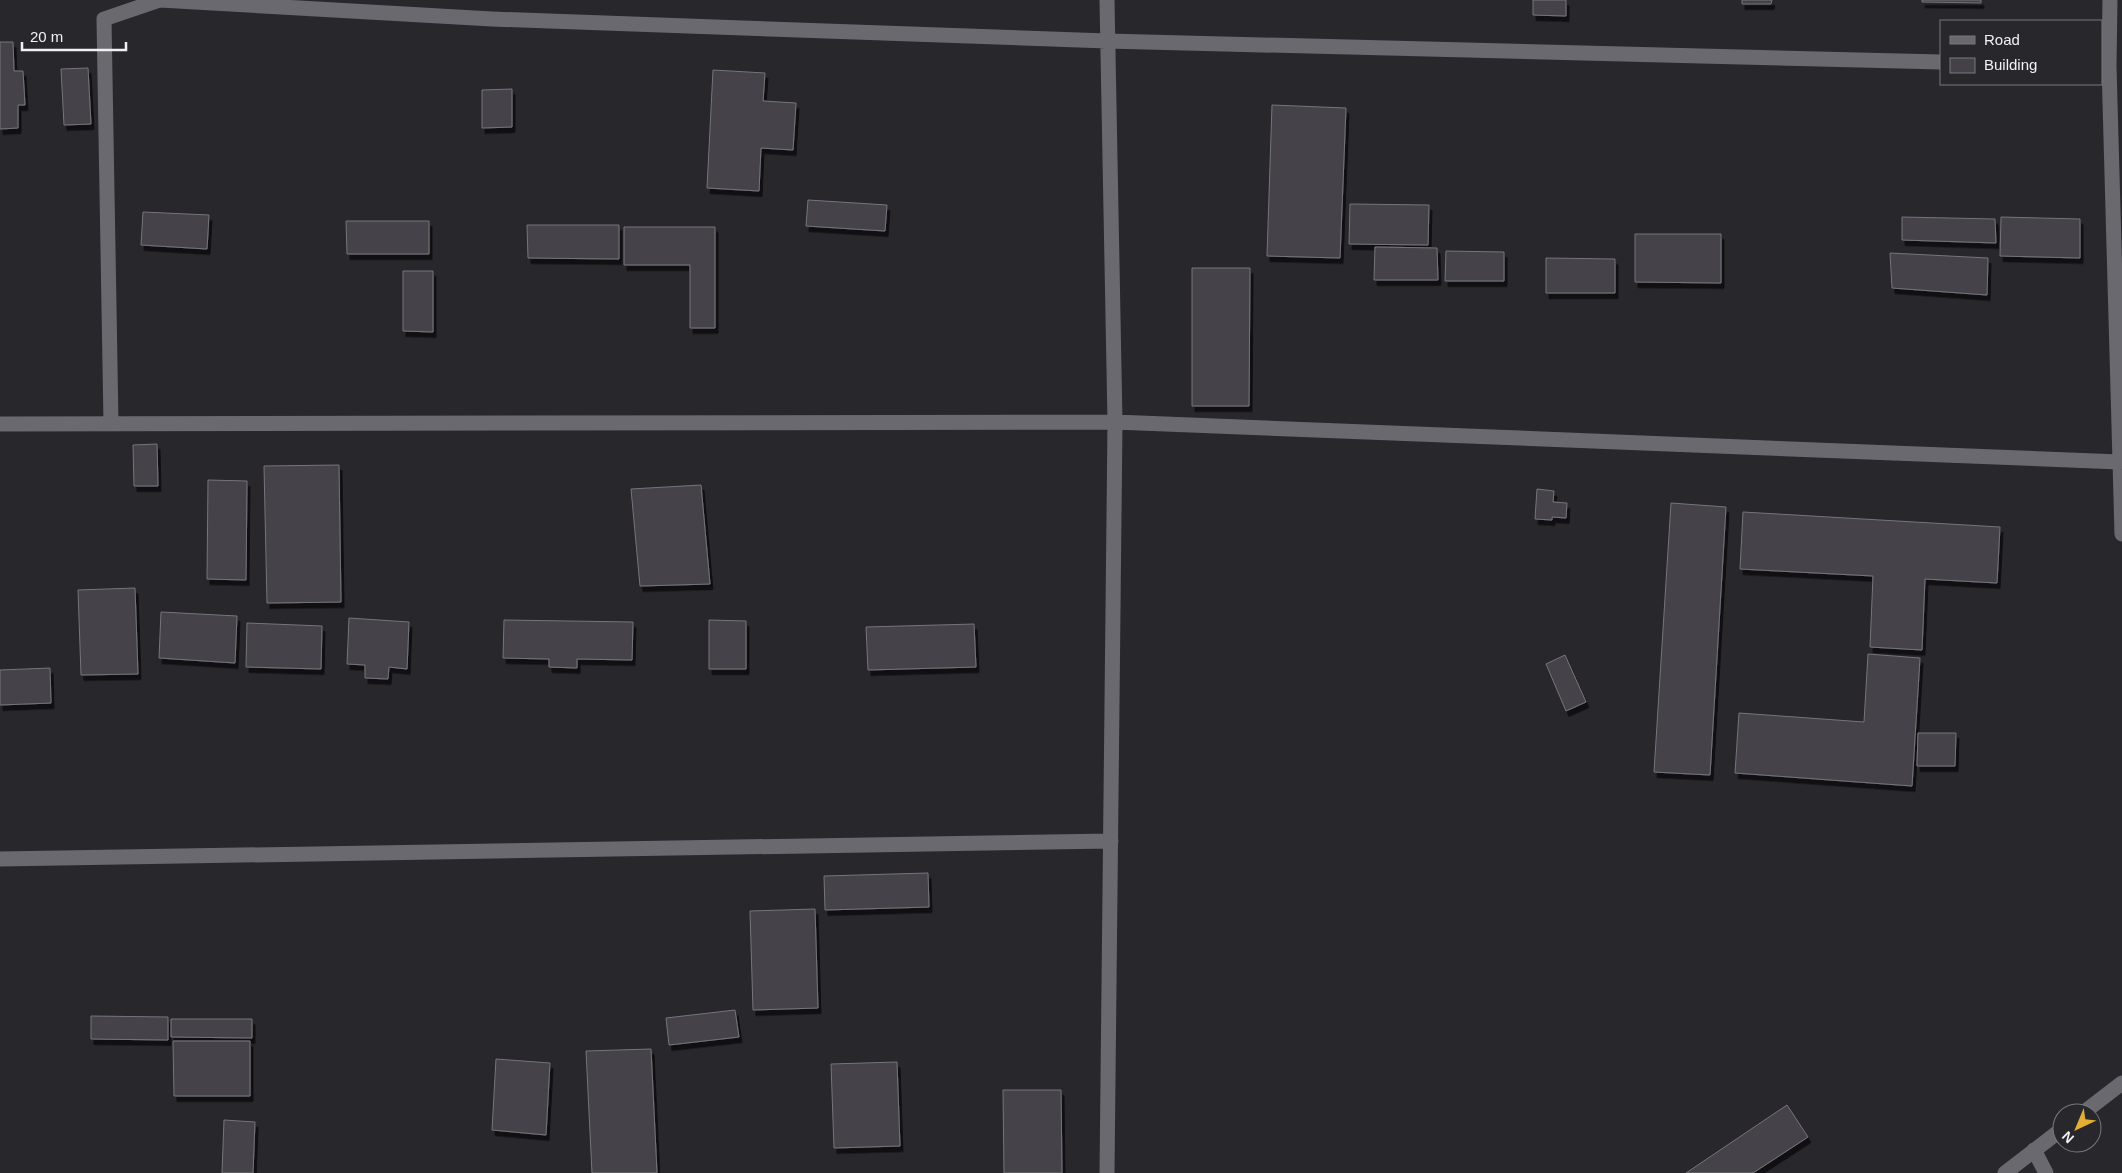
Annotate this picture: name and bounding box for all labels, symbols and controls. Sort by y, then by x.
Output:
scale bar [22,20,126,52]
legend [1940,20,2102,85]
text: 20 m [30,28,63,45]
text: Road [1984,31,2020,48]
text: Building [1984,56,2037,73]
north arrow [2052,1103,2102,1153]
text: N [2059,1128,2077,1147]

